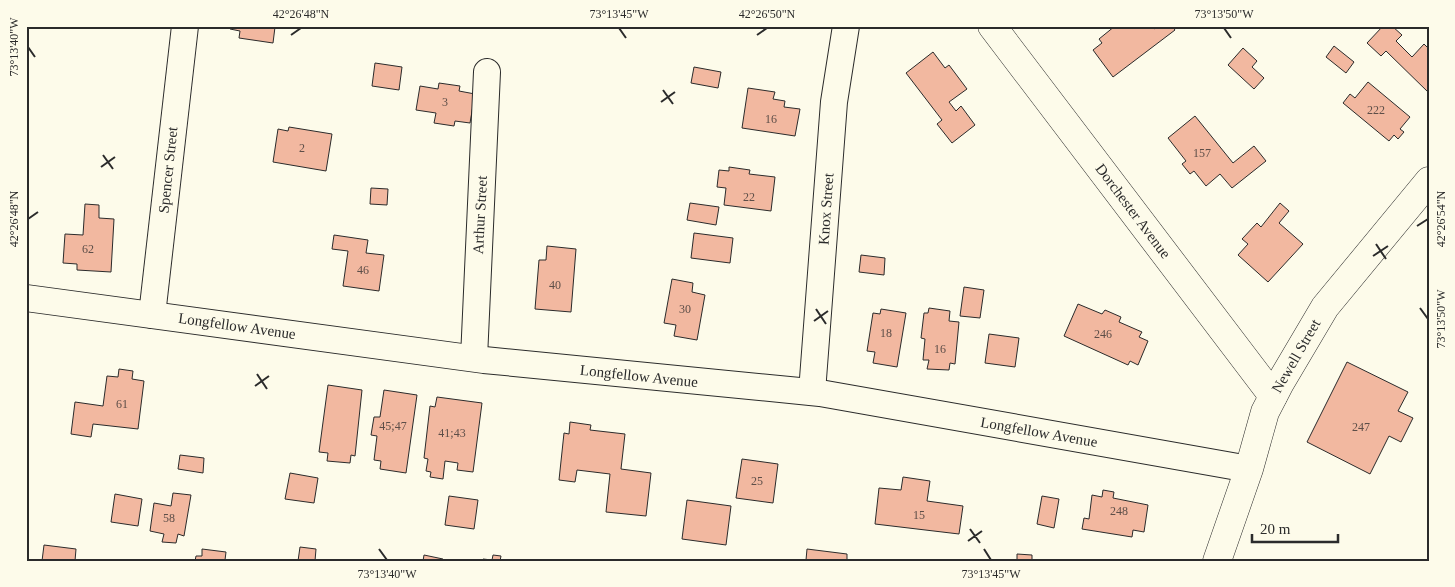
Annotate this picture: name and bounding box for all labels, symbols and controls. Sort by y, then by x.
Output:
text: 42°26'48"N [273,7,330,21]
text: 73°13'45"W [589,7,649,21]
text: 42°26'50"N [739,7,796,21]
text: 73°13'50"W [1194,7,1254,21]
text: 73°13'40"W [7,17,21,77]
house number: 3 [442,95,448,109]
house number: 222 [1367,103,1385,117]
house number: 16 [765,112,777,126]
street label: Spencer Street [155,125,181,214]
house number: 2 [299,141,305,155]
house number: 157 [1193,146,1211,160]
street label: Dorchester Avenue [1092,161,1174,262]
street label: Knox Street [816,172,837,246]
street label: Arthur Street [470,174,490,255]
text: 42°26'48"N [7,190,21,247]
house number: 22 [743,190,755,204]
text: 42°26'54"N [1434,190,1448,247]
house number: 62 [82,242,94,256]
house number: 46 [357,263,369,277]
house number: 40 [549,278,561,292]
text: 73°13'50"W [1434,289,1448,349]
house number: 30 [679,302,691,316]
street label: Longfellow Avenue [177,310,297,342]
street label: Newell Street [1269,316,1324,396]
house number: 18 [880,326,892,340]
house number: 246 [1094,327,1112,341]
house number: 16 [934,342,946,356]
street label: Longfellow Avenue [579,362,699,390]
house number: 61 [116,397,128,411]
street label: Longfellow Avenue [979,414,1099,450]
house number: 45;47 [379,419,407,433]
house number: 247 [1352,420,1370,434]
house number: 41;43 [438,426,466,440]
house number: 25 [751,474,763,488]
house number: 248 [1110,504,1128,518]
house number: 15 [913,508,925,522]
house number: 58 [163,511,175,525]
scale bar [1252,512,1339,544]
text: 20 m [1260,521,1291,537]
text: 73°13'40"W [357,567,417,581]
text: 73°13'45"W [961,567,1021,581]

